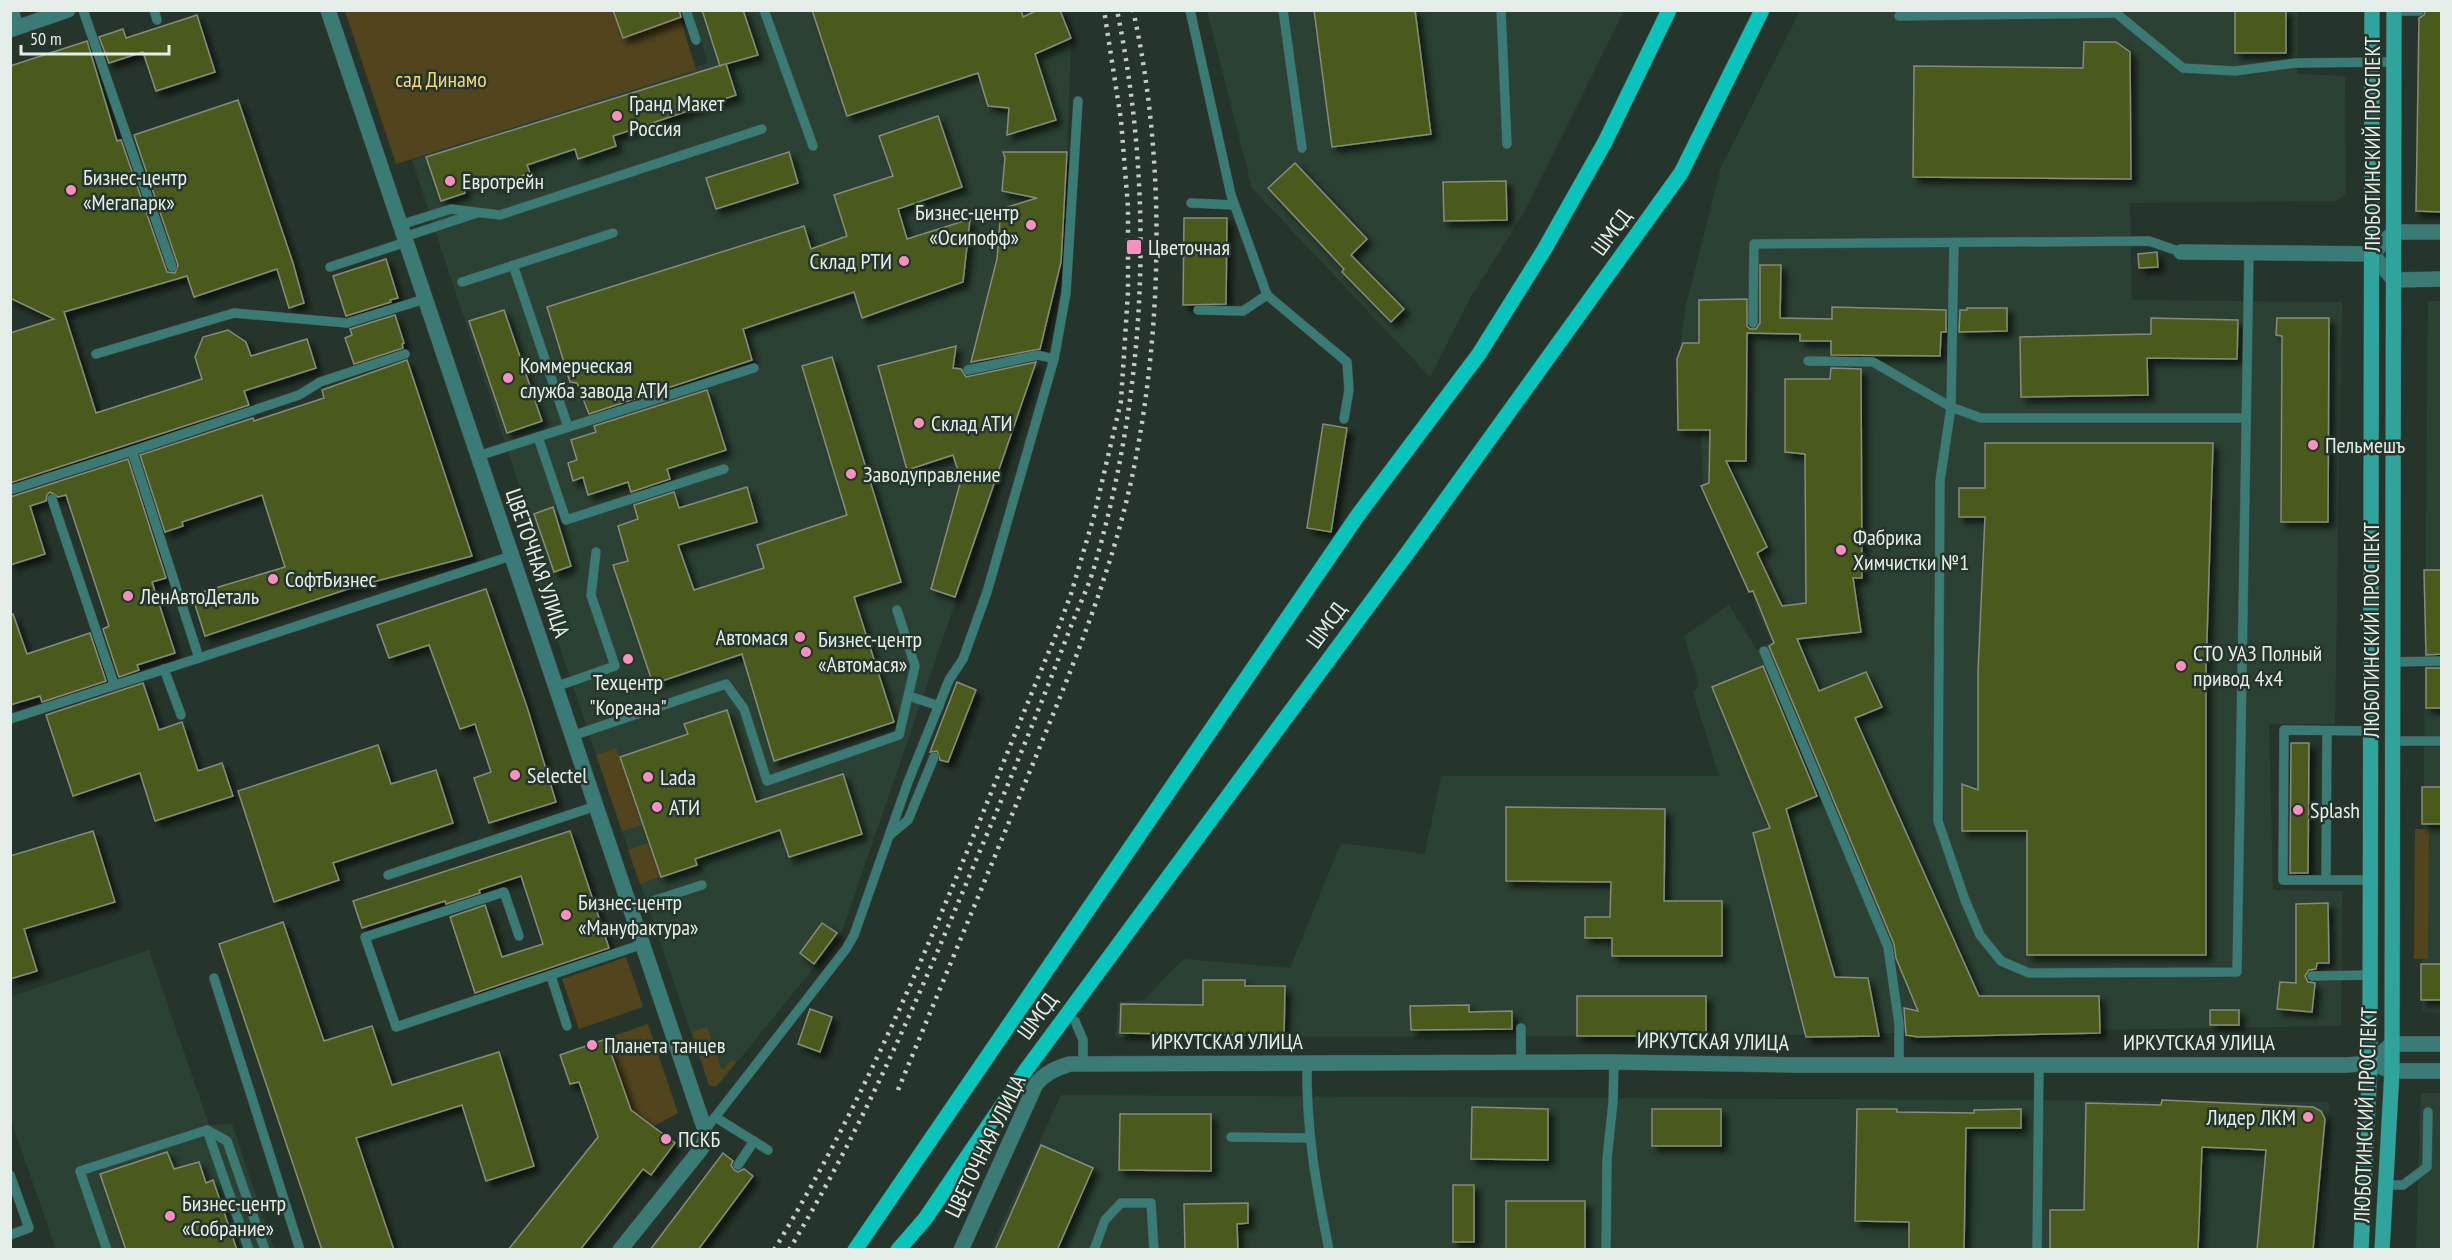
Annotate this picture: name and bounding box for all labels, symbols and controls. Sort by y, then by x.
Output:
scale bar [21,18,170,56]
text: 50 m [30,27,62,50]
street label: ЛЮБОТИНСКИЙ ПРОСПЕКТ [2358,36,2386,253]
park label: сад Динамо [395,65,487,93]
place label: Гранд Макет Россия [629,89,725,142]
marker: Гранд Макет Россия [610,109,624,123]
place label: Бизнес-центр «Мегапарк» [83,163,187,216]
place label: Евротрейн [462,167,544,195]
marker: Евротрейн [443,174,457,188]
marker: Бизнес-центр «Мегапарк» [64,183,78,197]
place label: Бизнес-центр «Осипофф» [915,198,1019,251]
street label: ШМСД [1585,203,1637,261]
marker: Бизнес-центр «Осипофф» [1024,218,1038,232]
place label: Цветочная [1148,233,1230,261]
marker: Цветочная [1125,238,1143,256]
place label: Склад РТИ [809,247,892,275]
marker: Склад РТИ [897,254,911,268]
place label: Коммерческая служба завода АТИ [520,351,668,404]
marker: Коммерческая служба завода АТИ [501,371,515,385]
place label: Склад АТИ [931,409,1012,437]
marker: Склад АТИ [912,416,926,430]
place label: Пельмешъ [2325,431,2405,459]
marker: Пельмешъ [2306,438,2320,452]
place label: Заводуправление [863,460,1001,488]
marker: Заводуправление [844,467,858,481]
street label: ЦВЕТОЧНАЯ УЛИЦА [499,485,577,642]
street label: ЛЮБОТИНСКИЙ ПРОСПЕКТ [2357,522,2385,739]
place label: Фабрика Химчистки №1 [1853,523,1969,576]
marker: Фабрика Химчистки №1 [1834,543,1848,557]
place label: СофтБизнес [285,565,376,593]
marker: СофтБизнес [266,572,280,586]
place label: ЛенАвтоДеталь [139,582,259,610]
marker: ЛенАвтоДеталь [121,589,135,603]
street label: ШМСД [1300,596,1352,654]
place label: Автомася [716,623,788,651]
place label: Бизнес-центр «Автомася» [818,625,922,678]
marker: Автомася [793,630,807,644]
place label: СТО УАЗ Полный привод 4х4 [2193,639,2322,692]
marker: Бизнес-центр «Автомася» [799,645,813,659]
marker: Техцентр "Кореана" [621,652,635,666]
marker: СТО УАЗ Полный привод 4х4 [2174,659,2188,673]
place label: Техцентр "Кореана" [589,668,667,721]
place label: Selectel [527,761,588,789]
place label: Lada [660,763,696,791]
marker: Selectel [508,768,522,782]
marker: Lada [641,770,655,784]
place label: АТИ [669,793,700,821]
place label: Splash [2310,796,2360,824]
marker: АТИ [650,800,664,814]
marker: Splash [2291,803,2305,817]
place label: Бизнес-центр «Мануфактура» [578,888,699,941]
marker: Бизнес-центр «Мануфактура» [559,908,573,922]
street label: ШМСД [1011,987,1063,1045]
street label: ЛЮБОТИНСКИЙ ПРОСПЕКТ [2347,1007,2383,1224]
street label: ИРКУТСКАЯ УЛИЦА [1637,1026,1790,1056]
street label: ИРКУТСКАЯ УЛИЦА [1151,1027,1304,1055]
street label: ИРКУТСКАЯ УЛИЦА [2123,1028,2276,1056]
place label: Планета танцев [604,1031,726,1059]
marker: Планета танцев [585,1038,599,1052]
street label: ЦВЕТОЧНАЯ УЛИЦА [938,1069,1032,1222]
place label: Лидер ЛКМ [2205,1103,2296,1131]
marker: Лидер ЛКМ [2301,1110,2315,1124]
place label: ПСКБ [678,1125,720,1153]
marker: ПСКБ [659,1132,673,1146]
place label: Бизнес-центр «Собрание» [182,1189,286,1242]
marker: Бизнес-центр «Собрание» [163,1209,177,1223]

